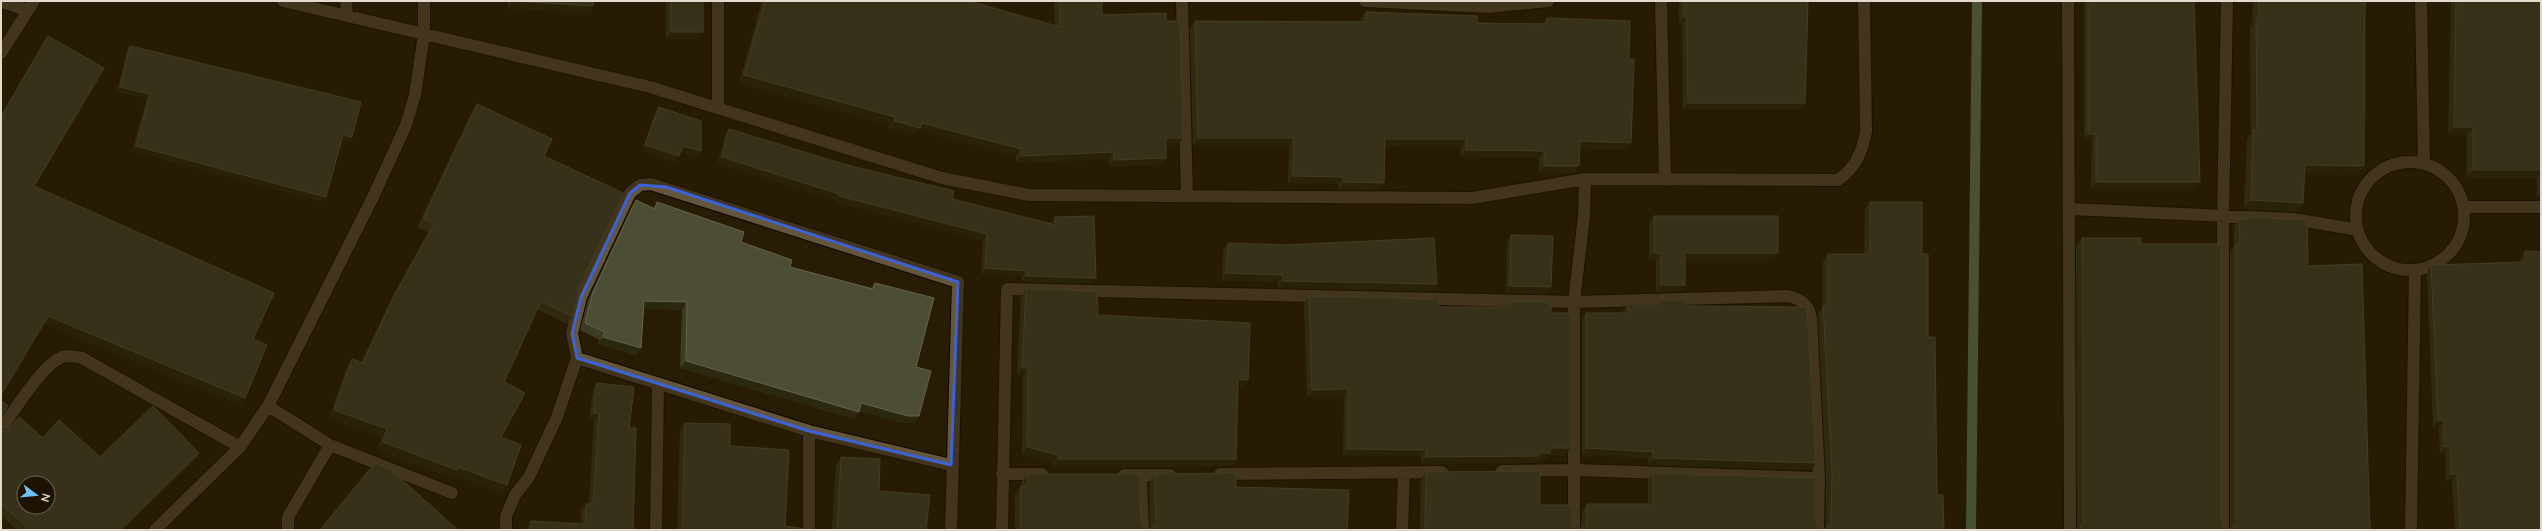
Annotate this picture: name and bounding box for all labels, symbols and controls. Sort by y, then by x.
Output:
north arrow [16,475,56,515]
text: N [37,492,53,504]

